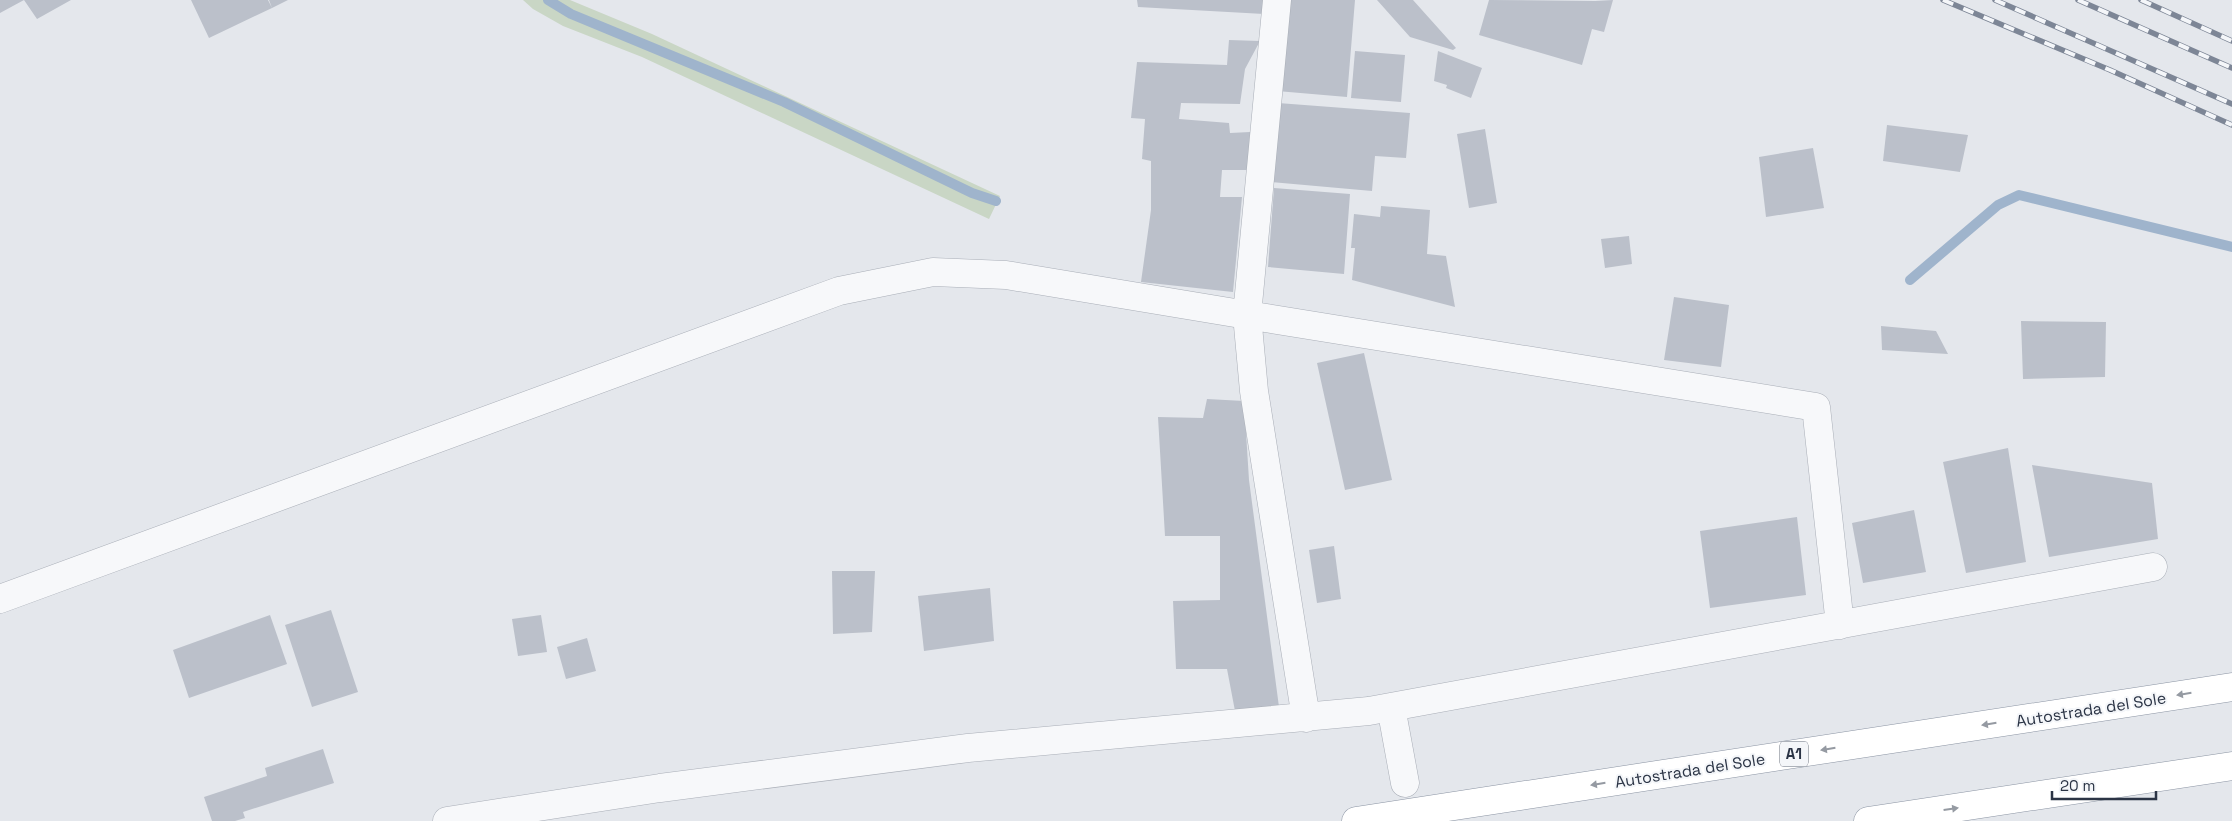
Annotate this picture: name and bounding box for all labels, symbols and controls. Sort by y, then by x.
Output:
street label: Autostrada del Sole [2015,687,2168,732]
one-way arrow [2175,691,2191,699]
one-way arrow [1980,720,1996,728]
road number: A1 [1780,742,1808,766]
one-way arrow [1820,745,1836,753]
street label: Autostrada del Sole [1614,748,1767,793]
scale bar [2052,768,2156,800]
text: 20 m [2060,776,2095,795]
one-way arrow [1590,780,1606,788]
one-way arrow [1944,805,1960,813]

